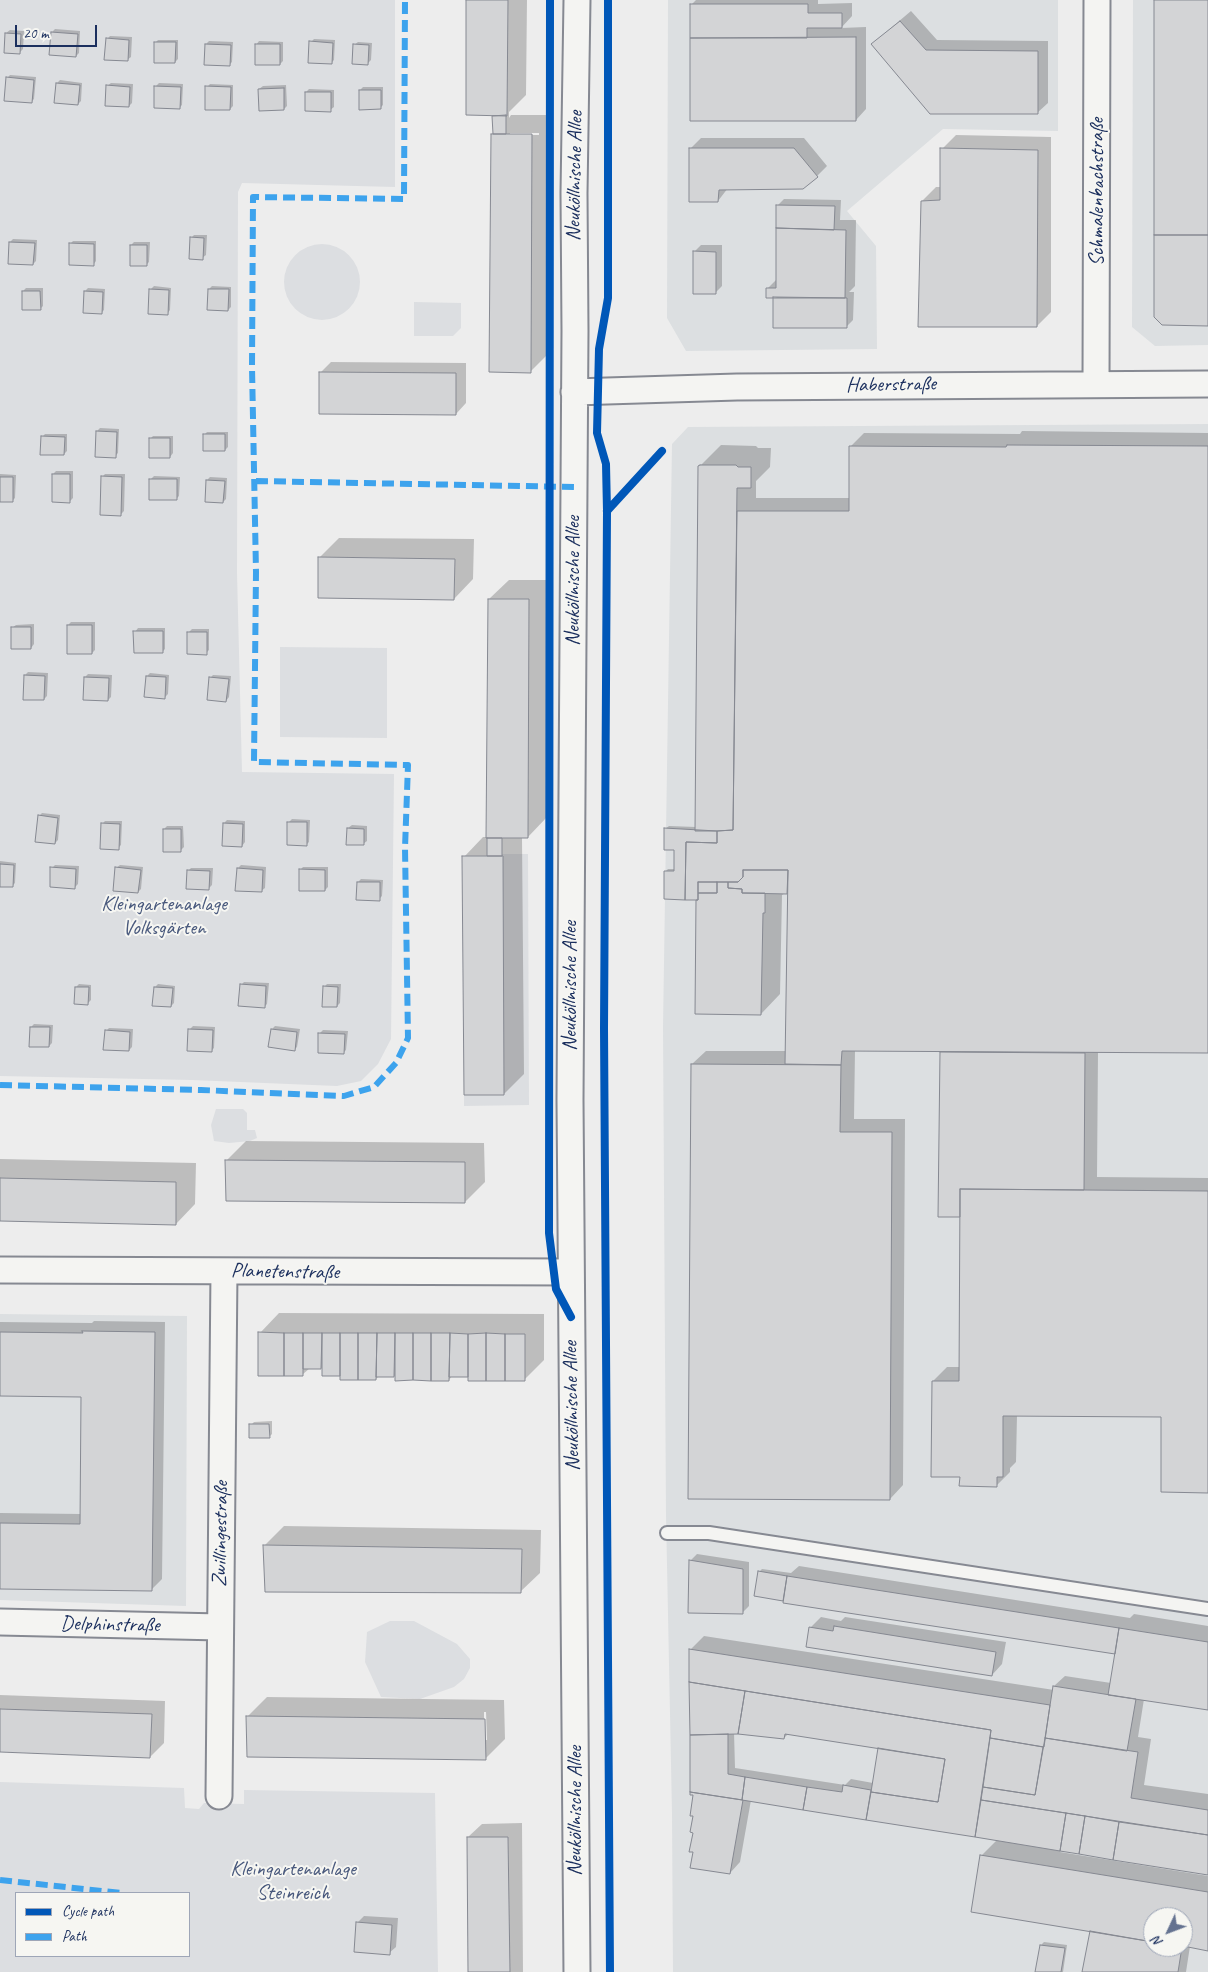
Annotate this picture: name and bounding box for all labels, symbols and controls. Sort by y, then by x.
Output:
scale bar [18,15,100,47]
text: 20 m [23,24,49,43]
street label: Neuköllnische Allee [561,111,589,241]
street label: Schmalenbachstraße [1084,118,1110,266]
street label: Haberstraße [846,372,936,398]
street label: Neuköllnische Allee [560,516,586,646]
park label: Kleingartenanlage Volksgärten [101,891,227,941]
street label: Neuköllnische Allee [557,921,583,1051]
street label: Planetenstraße [231,1258,339,1286]
street label: Neuköllnische Allee [558,1341,586,1471]
street label: Zwillingestraße [207,1481,235,1587]
street label: Delphinstraße [60,1612,160,1638]
street label: Neuköllnische Allee [562,1746,588,1876]
park label: Kleingartenanlage Steinreich [230,1856,356,1906]
legend [15,1892,190,1957]
text: Cycle path [62,1902,114,1921]
north arrow [1143,1907,1193,1957]
text: Path [62,1927,87,1946]
text: N [1148,1933,1167,1951]

